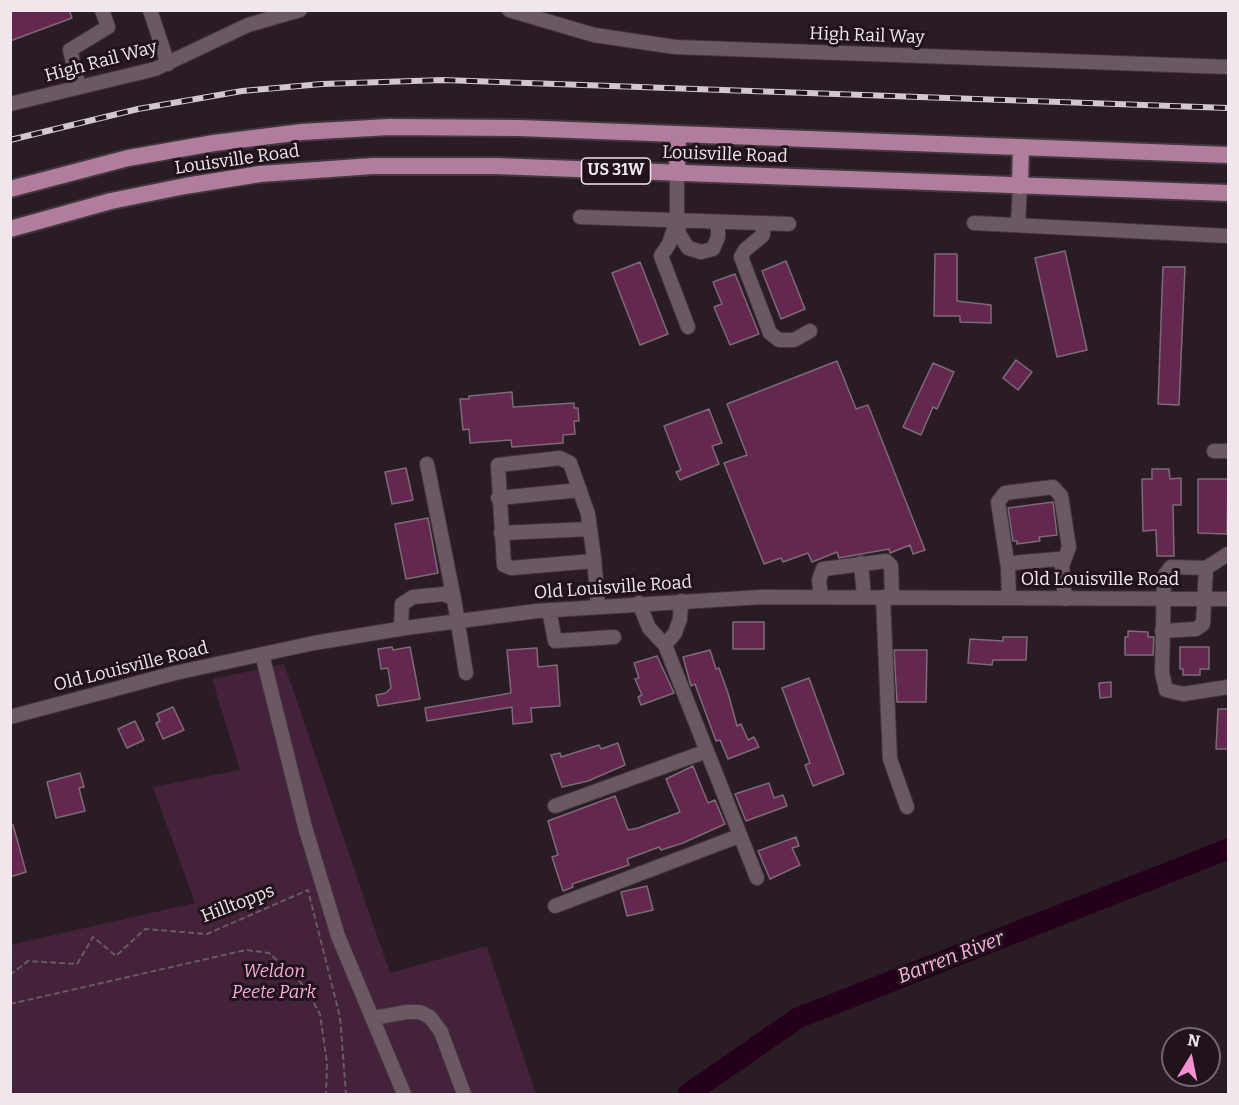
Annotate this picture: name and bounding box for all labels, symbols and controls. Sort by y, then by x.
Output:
street label: High Rail Way [809,23,925,49]
street label: High Rail Way [42,37,160,87]
street label: Louisville Road [173,141,301,179]
street label: Louisville Road [662,142,788,168]
road number: US 31W [582,158,650,184]
street label: Old Louisville Road [1021,569,1179,591]
street label: Old Louisville Road [533,572,693,604]
street label: Old Louisville Road [51,637,211,697]
street label: Hilltopps [198,880,278,928]
water label: Barren River [894,927,1008,989]
park label: Weldon Peete Park [232,961,316,1004]
north arrow [1161,1027,1221,1087]
text: N [1186,1030,1202,1051]

